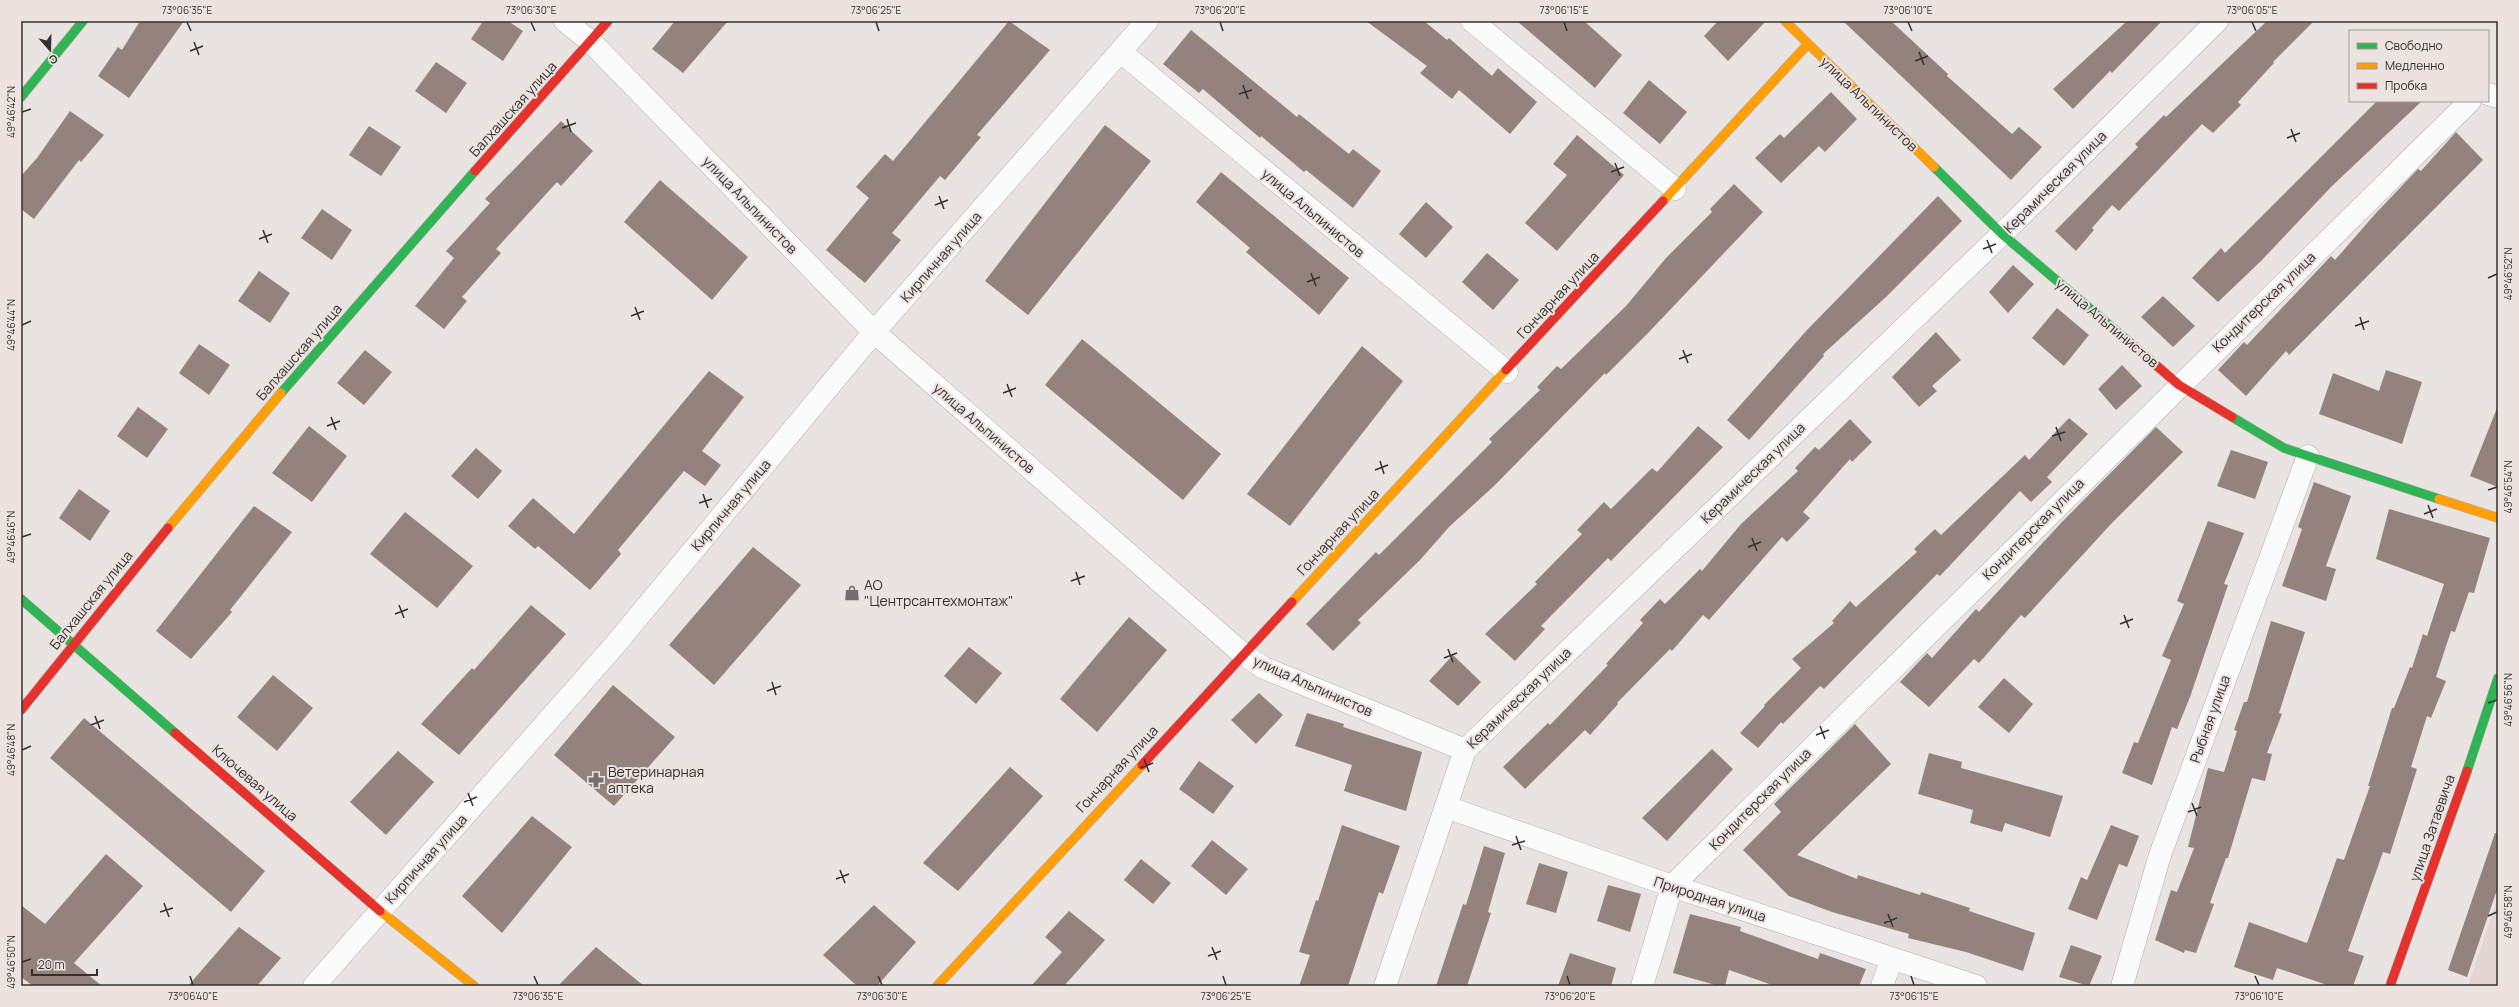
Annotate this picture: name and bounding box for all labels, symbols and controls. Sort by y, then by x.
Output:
text: 73°06'35"E [162,3,213,17]
text: 73°06'30"E [506,3,557,17]
text: 73°06'25"E [851,3,902,17]
text: 73°06'20"E [1195,3,1246,17]
text: 73°06'15"E [1540,3,1589,17]
text: 73°06'10"E [1883,3,1933,17]
text: 73°06'05"E [2227,3,2278,17]
north arrow [30,30,70,70]
legend [2349,30,2489,102]
text: Свободно [2385,37,2443,54]
text: С [47,51,60,68]
street label: улица Альпинистов [1816,52,1923,156]
street label: Балхашская улица [465,57,561,160]
text: Медленно [2385,57,2445,74]
text: Пробка [2385,77,2427,94]
text: 49°46'42"N [4,86,18,138]
street label: Керамическая улица [1999,126,2110,237]
street label: улица Альпинистов [699,152,802,258]
street label: улица Альпинистов [1258,164,1369,262]
street label: Кирпичная улица [896,207,985,306]
street label: Гончарная улица [1512,247,1603,342]
street label: Кондитерская улица [2208,247,2319,356]
text: 49°46'52"N [2501,248,2515,300]
street label: улица Альпинистов [2052,274,2163,372]
text: 49°46'44"N [4,299,18,351]
street label: Балхашская улица [251,299,346,404]
street label: улица Альпинистов [929,378,1040,477]
street label: Керамическая улица [1696,418,1809,527]
street label: Кирпичная улица [687,455,775,555]
text: 49°46'54"N [2501,460,2515,513]
street label: Кондитерская улица [1978,474,2088,584]
street label: Гончарная улица [1292,484,1383,579]
text: 49°46'46"N [4,511,18,563]
street label: Балхашская улица [45,546,136,653]
place label: АО "Центрсантехмонтаж" [864,575,1014,610]
shop icon: АО "Центрсантехмонтаж" [843,584,861,602]
street label: Керамическая улица [1462,643,1575,752]
street label: улица Альпинистов [1250,651,1376,721]
street label: Рыбная улица [2185,672,2234,765]
text: 49°46'56"N [2501,673,2515,727]
street label: Гончарная улица [1071,721,1162,816]
text: 49°46'48"N [4,724,18,776]
street label: Ключевая улица [208,740,302,825]
street label: Кондитерская улица [1705,744,1815,854]
place label: Ветеринарная аптека [608,762,704,797]
pharmacy icon: Ветеринарная аптека [587,771,605,789]
street label: улица Затаевича [2404,772,2459,884]
street label: Кирпичная улица [380,810,471,907]
street label: Природная улица [1652,871,1769,926]
text: 49°46'58"N [2501,885,2515,939]
text: 49°46'50"N [4,935,18,989]
scale bar [32,951,97,977]
text: 20 m [38,956,65,973]
text: 73°06'40"E [168,989,218,1003]
text: 73°06'35"E [513,989,564,1003]
text: 73°06'30"E [857,989,908,1003]
text: 73°06'25"E [1201,989,1252,1003]
text: 73°06'20"E [1545,989,1596,1003]
text: 73°06'15"E [1890,989,1939,1003]
text: 73°06'10"E [2234,989,2284,1003]

